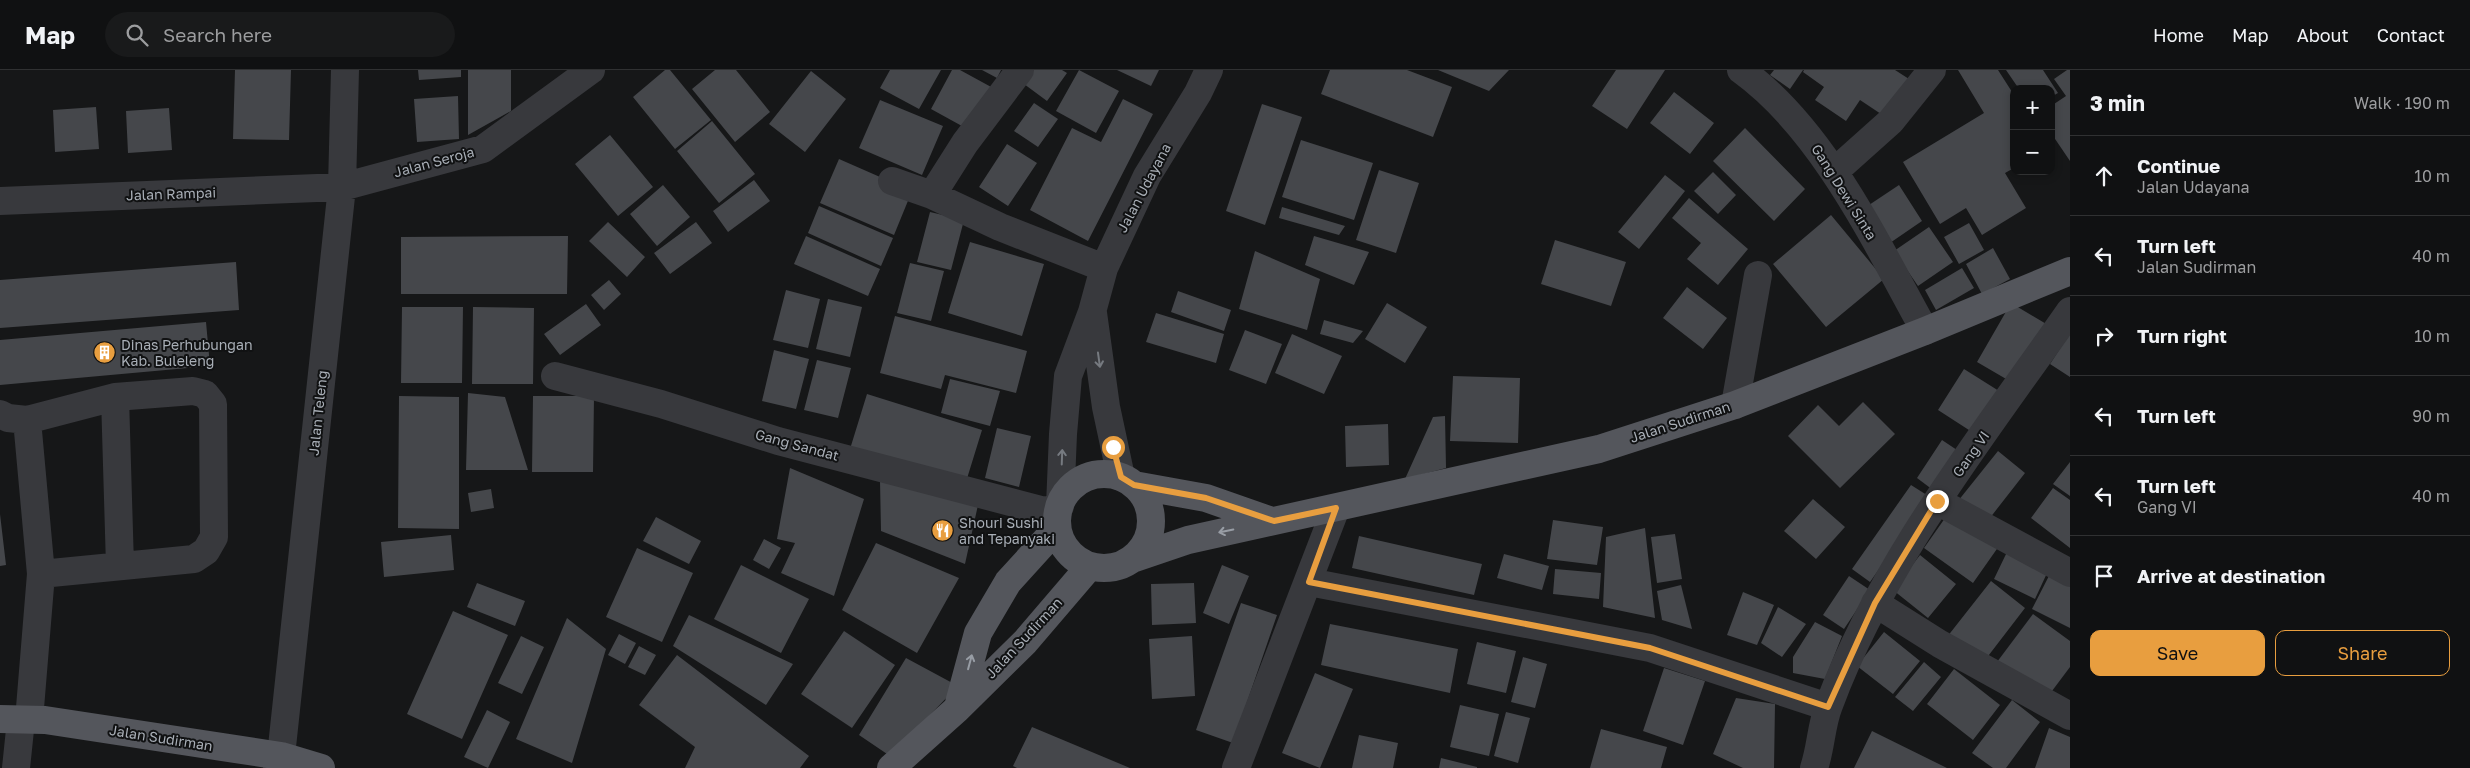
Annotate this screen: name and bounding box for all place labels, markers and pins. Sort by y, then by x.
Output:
place label: Dinas Perhubungan Kab. Buleleng [121,336,253,369]
building icon: Dinas Perhubungan Kab. Buleleng [93,341,117,365]
place label: Shouri Sushi and Tepanyaki [959,514,1055,547]
restaurant icon: Shouri Sushi and Tepanyaki [931,519,955,543]

